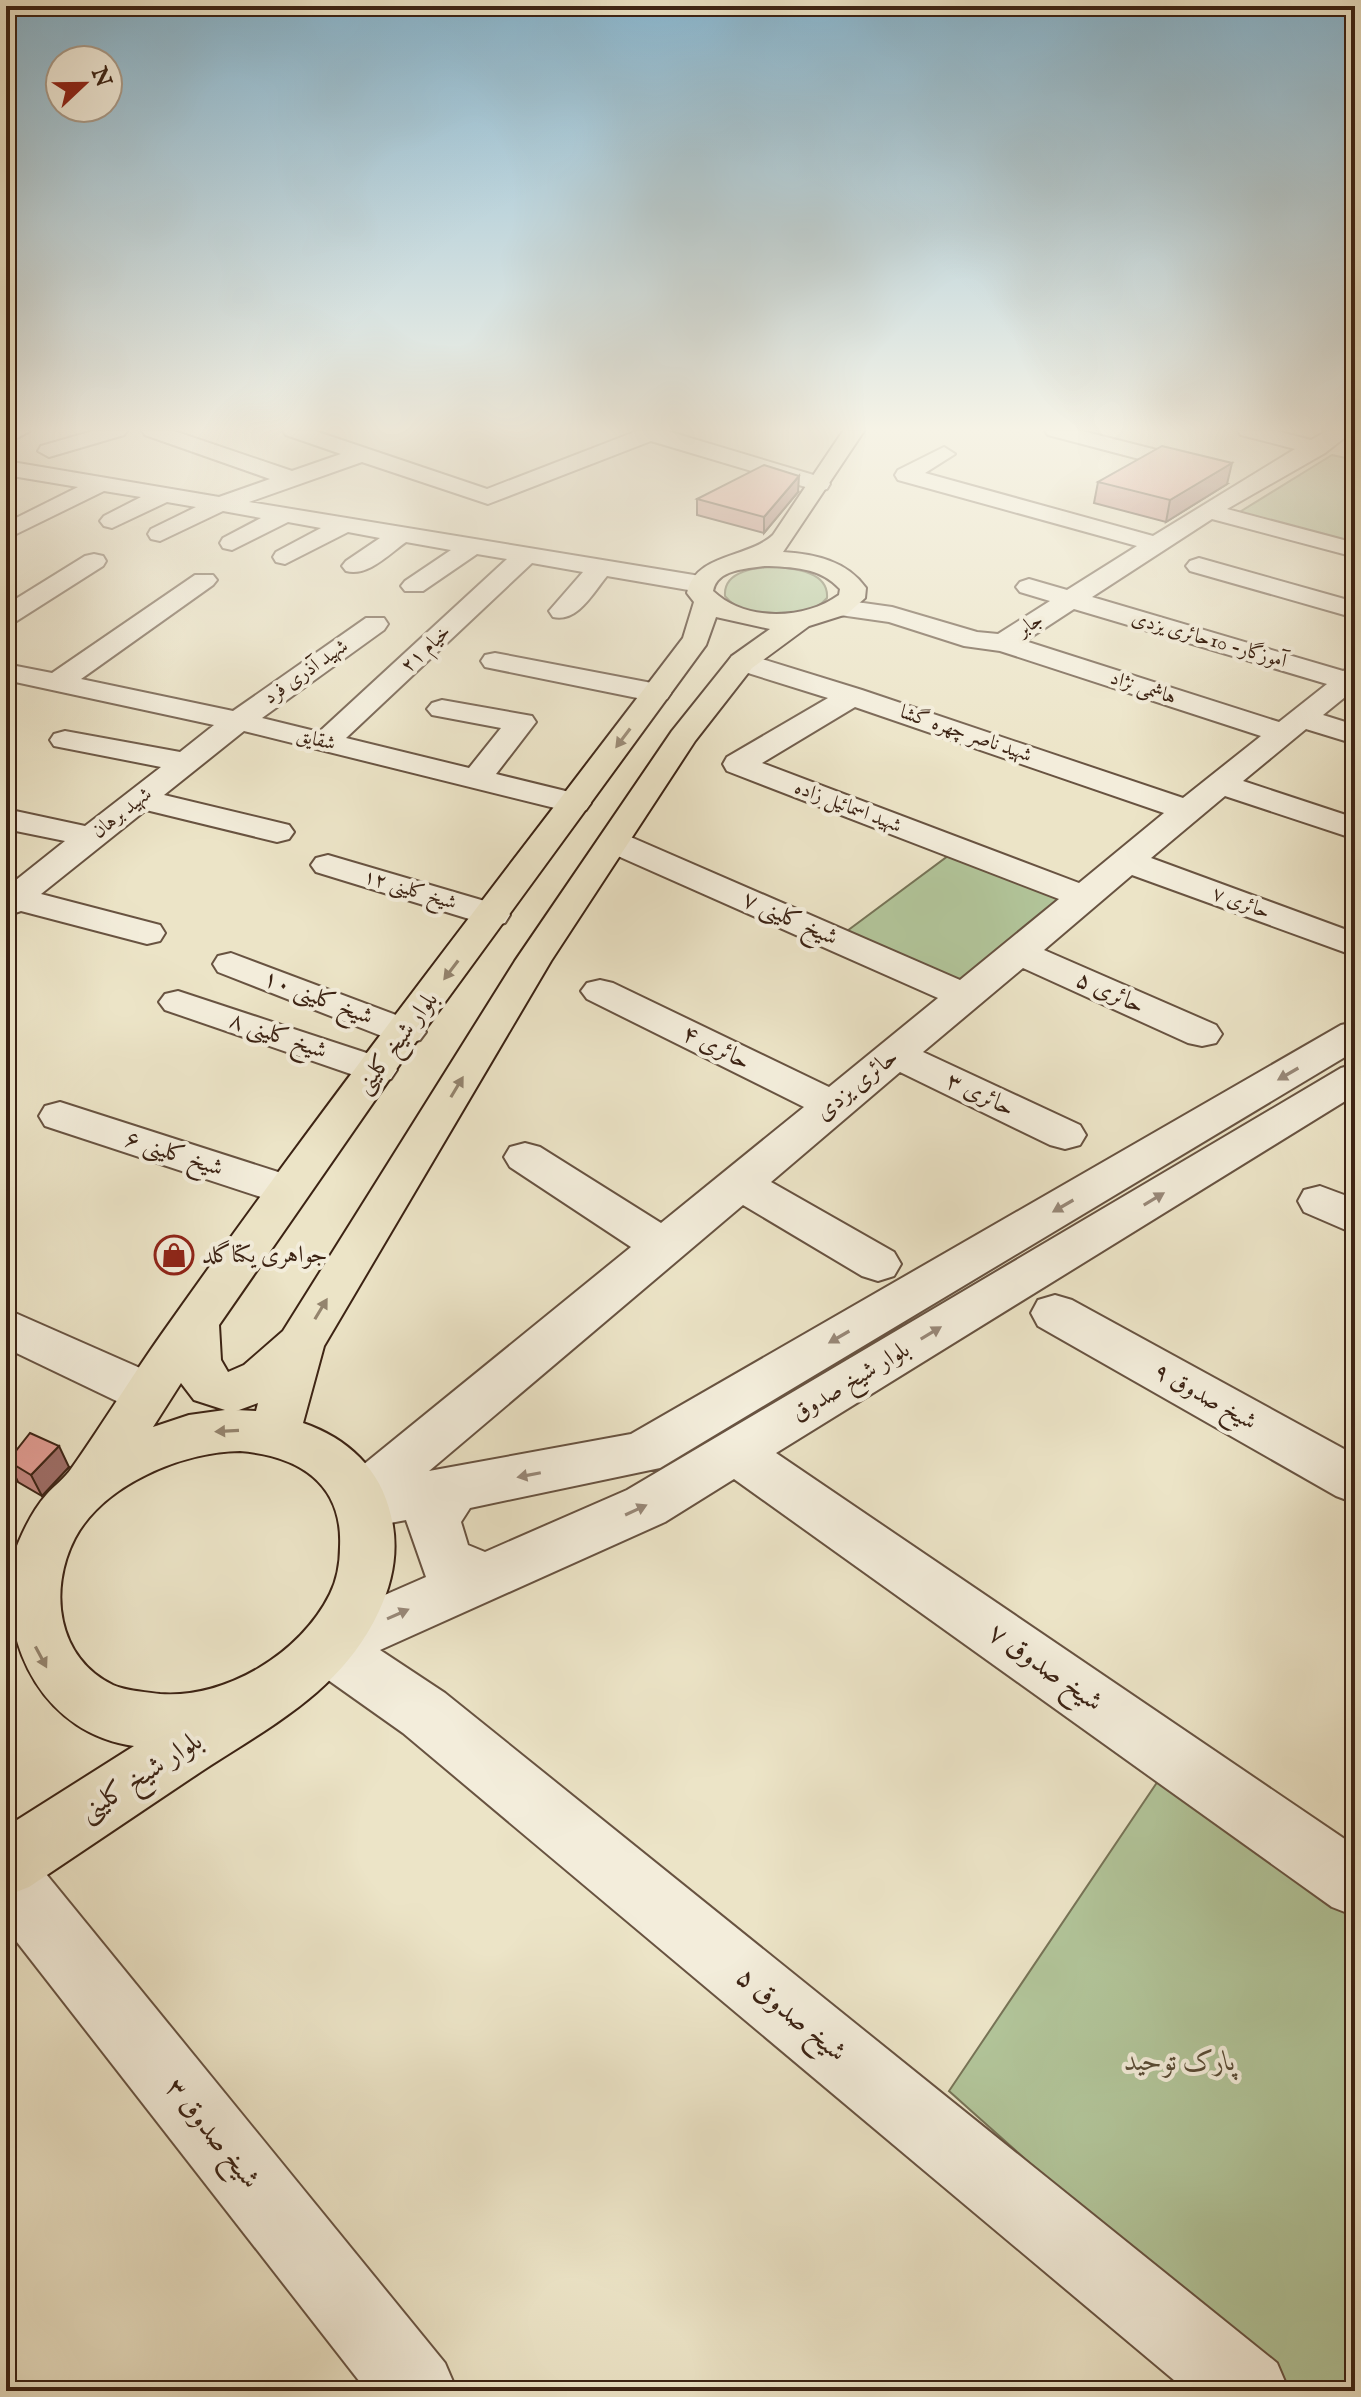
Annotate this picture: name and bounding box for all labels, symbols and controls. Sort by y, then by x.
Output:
north arrow [44,44,124,124]
text: N [84,62,117,91]
street label: آموزگار- 10حائری یزدی [1129,605,1292,675]
street label: جابر [1010,607,1048,644]
street label: خیام ۲۱ [396,620,459,681]
street label: شهید آذری فرد [258,633,353,710]
street label: هاشمی نژاد [1107,666,1179,710]
street label: شهید ناصر چهره گشا [897,700,1035,768]
street label: شقایق [294,723,338,757]
one-way arrow [615,728,631,749]
street label: شهید اسمائیل زاده [790,775,905,840]
street label: شهید برهان [87,782,157,844]
street label: شیخ کلینی ۱۲ [359,864,460,920]
street label: حائری ۷ [1209,881,1273,925]
street label: شیخ کلینی ۷ [736,884,843,957]
one-way arrow [444,960,460,980]
street label: شیخ کلینی ۱۰ [257,963,377,1037]
street label: حائری ۵ [1071,964,1149,1022]
street label: بلوار شیخ کلینی [348,986,449,1103]
street label: شیخ کلینی ۸ [224,1005,331,1071]
street label: حائری ۴ [677,1018,755,1078]
street label: حائری یزدی [809,1042,905,1128]
street label: حائری ۳ [941,1066,1019,1124]
one-way arrow [1277,1067,1299,1081]
one-way arrow [449,1076,463,1098]
street label: شیخ کلینی ۶ [120,1124,227,1188]
one-way arrow [1143,1192,1165,1206]
one-way arrow [1052,1198,1075,1212]
shop icon: جواهری یکتاگلد [153,1234,195,1276]
place label: جواهری یکتاگلد [202,1239,327,1271]
one-way arrow [314,1298,328,1320]
one-way arrow [920,1327,942,1341]
one-way arrow [828,1330,850,1344]
street label: بلوار شیخ صدوق [786,1335,918,1433]
street label: شیخ صدوق ۹ [1146,1356,1262,1442]
one-way arrow [214,1425,239,1438]
one-way arrow [516,1469,541,1481]
one-way arrow [624,1503,648,1517]
one-way arrow [386,1607,409,1621]
street label: شیخ صدوق ۷ [978,1616,1109,1724]
one-way arrow [34,1646,48,1668]
street label: بلوار شیخ کلینی [73,1724,212,1834]
street label: شیخ صدوق ۵ [725,1960,853,2074]
park label: پارک توحید [1124,2045,1239,2081]
street label: شیخ صدوق ۳ [153,2072,267,2200]

